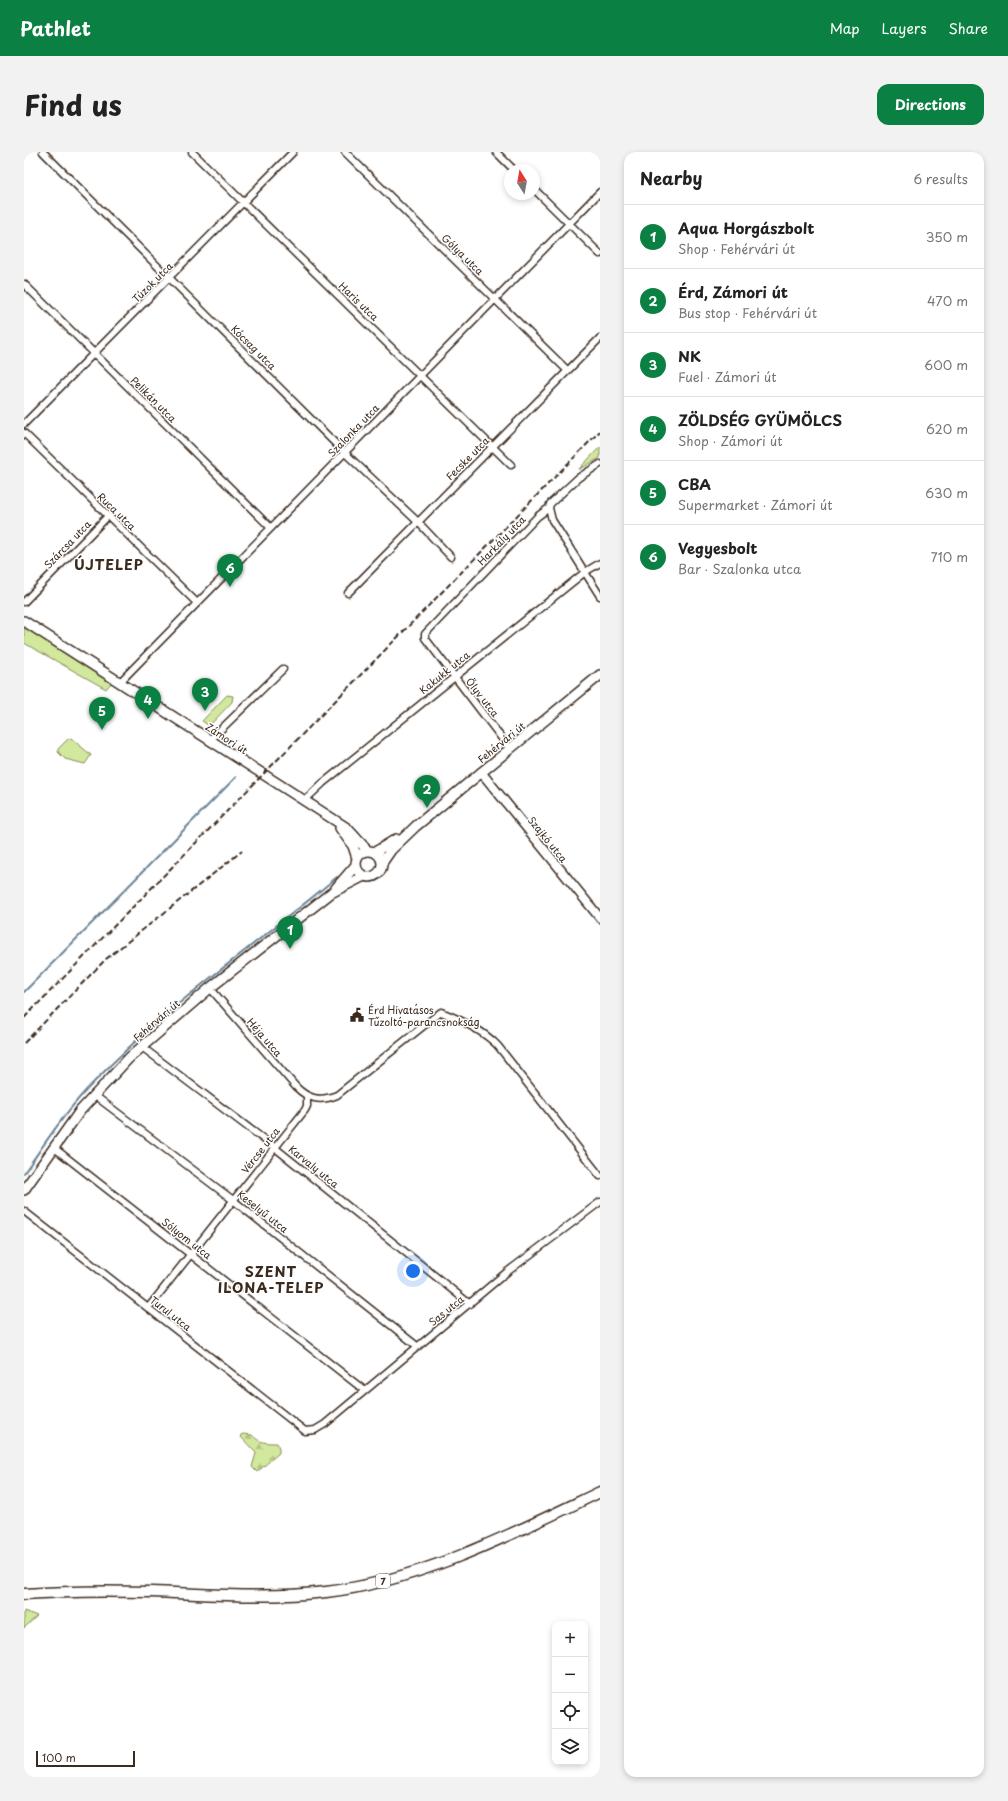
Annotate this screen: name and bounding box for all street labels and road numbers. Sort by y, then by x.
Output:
street label: Gólya utca [439,230,488,278]
street label: Túzok utca [128,258,176,306]
street label: Haris utca [336,278,383,324]
street label: Kócsag utca [228,321,280,373]
street label: Pelikán utca [128,373,181,426]
street label: Szalonka utca [324,400,383,460]
street label: Fecske utca [442,432,493,483]
street label: Ruca utca [94,489,140,534]
street label: Harkály utca [473,511,529,568]
street label: Szárcsa utca [40,516,94,572]
street label: Kakukk utca [416,647,473,697]
street label: Ölyv utca [463,674,504,720]
street label: Fehérvári út [474,718,528,766]
street label: Zámori út [203,719,251,757]
street label: Szajkó utca [525,813,572,866]
street label: Fehérvári út [129,995,183,1045]
street label: Héja utca [244,1014,286,1060]
street label: Vércse utca [237,1123,283,1176]
street label: Karvaly utca [286,1141,343,1191]
street label: Keselyű utca [234,1186,292,1237]
street label: Sólyom utca [159,1214,216,1263]
street label: Sas utca [425,1291,467,1329]
street label: Turul utca [147,1292,195,1334]
road number: 7 [376,1574,390,1588]

